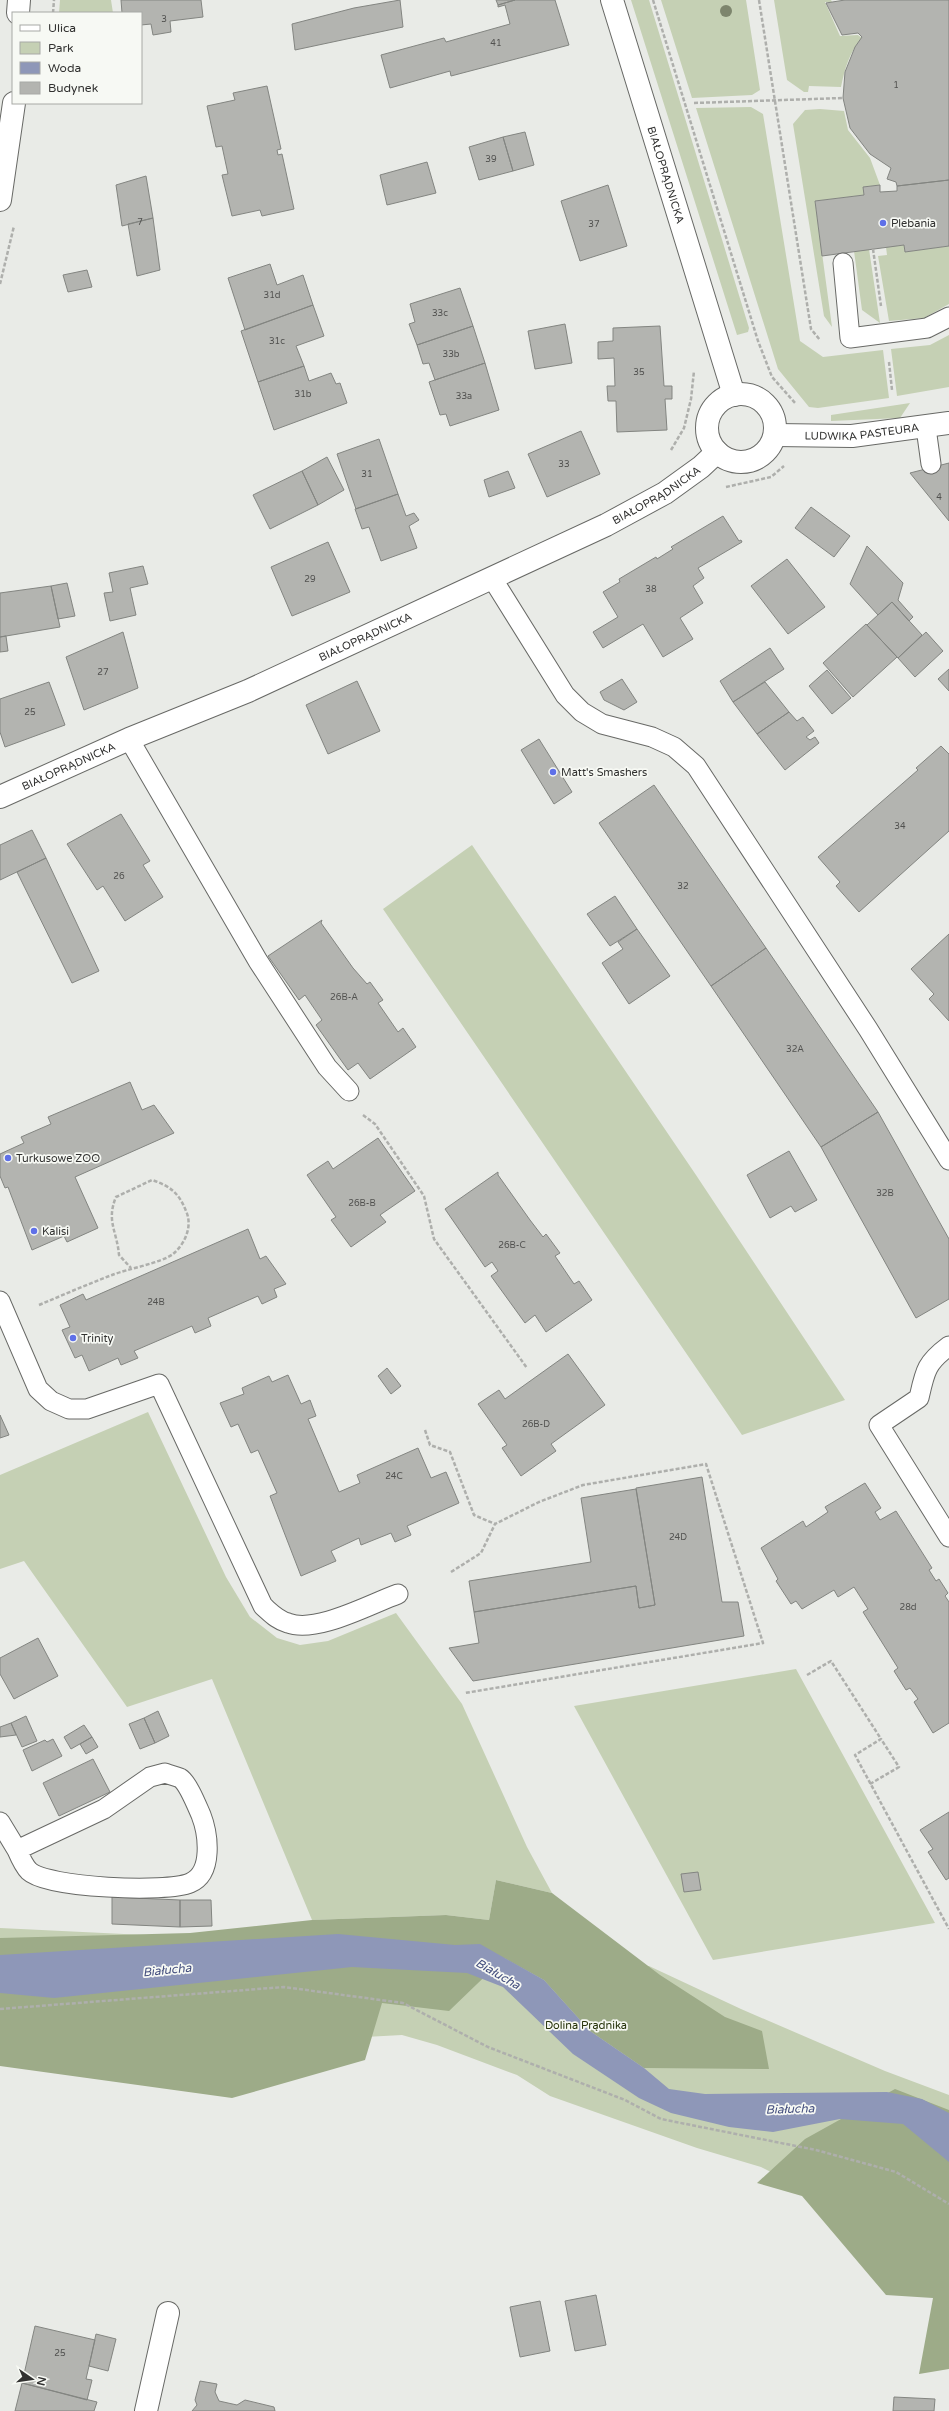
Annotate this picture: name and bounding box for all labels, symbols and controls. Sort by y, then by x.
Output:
legend [12,12,142,104]
house number: 3 [161,14,167,25]
text: Ulica [48,21,76,35]
house number: 41 [490,38,502,49]
text: Park [48,41,74,55]
text: Woda [48,61,81,75]
house number: 1 [893,80,899,91]
text: Budynek [48,81,99,95]
street label: BIAŁOPRĄDNICKA [644,125,687,225]
house number: 39 [485,154,497,165]
house number: 7 [137,217,143,228]
place label: Plebania [891,217,936,230]
marker: Plebania [878,218,888,228]
house number: 37 [588,219,600,230]
house number: 31d [264,290,280,301]
house number: 33c [432,308,448,319]
house number: 31c [269,336,285,347]
house number: 33b [443,349,460,360]
house number: 35 [633,367,645,378]
house number: 31b [295,389,312,400]
house number: 33a [456,391,472,402]
street label: LUDWIKA PASTEURA [804,421,920,443]
house number: 33 [558,459,570,470]
street label: BIAŁOPRĄDNICKA [610,464,703,527]
house number: 31 [361,469,373,480]
house number: 4 [936,492,942,503]
house number: 29 [304,574,316,585]
house number: 38 [645,584,657,595]
street label: BIAŁOPRĄDNICKA [317,610,414,664]
house number: 27 [97,667,109,678]
house number: 25 [24,707,36,718]
street label: BIAŁOPRĄDNICKA [20,740,117,793]
place label: Matt's Smashers [561,766,647,779]
marker: Matt's Smashers [548,767,558,777]
house number: 34 [894,821,906,832]
house number: 26 [113,871,125,882]
house number: 32 [677,881,689,892]
house number: 26B-A [330,992,358,1003]
house number: 32A [786,1044,804,1055]
place label: Turkusowe ZOO [16,1152,100,1165]
marker: Turkusowe ZOO [3,1153,13,1163]
house number: 32B [876,1188,894,1199]
house number: 26B-B [348,1198,376,1209]
place label: Kalisi [42,1225,69,1238]
marker: Kalisi [29,1226,39,1236]
house number: 26B-C [498,1240,526,1251]
house number: 24B [147,1297,165,1308]
place label: Trinity [81,1332,114,1345]
marker: Trinity [68,1333,78,1343]
house number: 26B-D [522,1419,550,1430]
house number: 24C [385,1471,403,1482]
house number: 24D [669,1532,687,1543]
house number: 28d [900,1602,916,1613]
water label: Białucha [473,1956,523,1992]
water label: Białucha [142,1960,192,1980]
park label: Dolina Prądnika [545,2019,627,2032]
water label: Białucha [765,2101,815,2117]
house number: 25 [54,2348,66,2359]
north arrow [12,2359,52,2399]
text: N [34,2375,49,2387]

